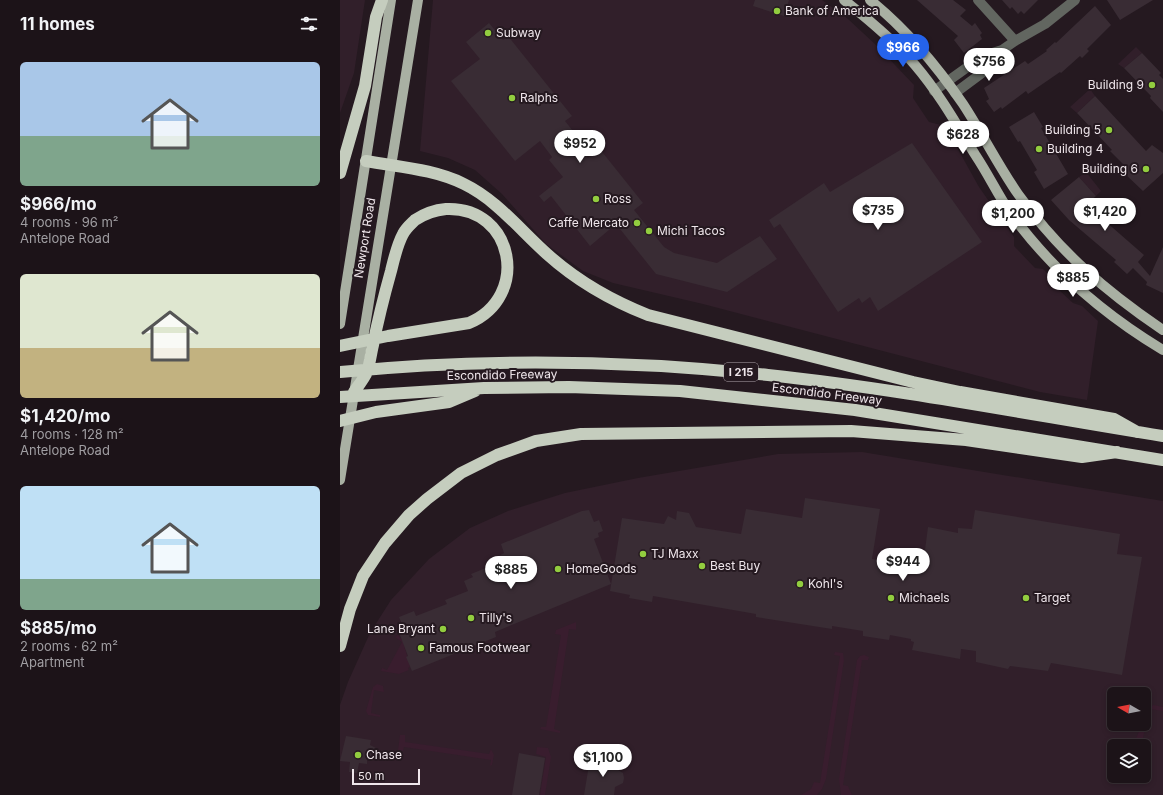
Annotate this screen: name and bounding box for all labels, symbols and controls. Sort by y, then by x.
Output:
place label: Bank of America [785,3,879,18]
marker: Bank of America [772,6,782,16]
icon: filters [298,13,320,35]
text: 11 homes [20,14,95,34]
place label: Subway [496,25,541,40]
marker: Subway [483,28,493,38]
pin: $966 [879,34,927,68]
text: $966 [886,39,920,55]
pin: $756 [965,48,1013,82]
text: $756 [973,53,1005,69]
place label: Building 9 [1088,77,1144,92]
marker: Building 9 [1147,80,1157,90]
icon: home [134,88,206,160]
place label: Ralphs [520,90,558,105]
marker: Ralphs [507,93,517,103]
pin: $628 [939,121,987,155]
place label: Building 5 [1045,122,1101,137]
marker: Building 5 [1104,125,1114,135]
text: $628 [946,126,980,142]
pin: $952 [556,130,604,164]
text: $952 [563,135,597,151]
place label: Building 4 [1047,141,1104,156]
marker: Building 4 [1034,144,1044,154]
place label: Building 6 [1082,161,1138,176]
marker: Building 6 [1141,164,1151,174]
place label: Ross [604,191,631,206]
text: $966/mo [20,194,97,214]
marker: Ross [591,194,601,204]
street label: Newport Road [351,197,378,279]
pin: $735 [854,197,902,231]
pin: $1,420 [1072,198,1138,232]
pin: $1,200 [980,200,1046,234]
text: $735 [862,202,894,218]
text: $1,420 [1083,203,1127,219]
text: $1,200 [991,205,1035,221]
text: 4 rooms · 96 m² [20,214,119,230]
place label: Caffe Mercato [548,215,629,230]
marker: Caffe Mercato [632,218,642,228]
place label: Michi Tacos [657,223,725,238]
marker: Michi Tacos [644,226,654,236]
text: Antelope Road [20,230,110,246]
pin: $885 [1049,264,1097,298]
text: $885 [1056,269,1090,285]
icon: home [134,300,206,372]
road number: I 215 [724,363,758,381]
street label: Escondido Freeway [446,366,558,383]
street label: Escondido Freeway [771,379,883,408]
text: $1,420/mo [20,406,110,426]
text: 4 rooms · 128 m² [20,426,124,442]
text: Antelope Road [20,442,110,458]
icon: home [134,512,206,584]
place label: TJ Maxx [651,546,699,561]
pin: $944 [879,548,927,582]
marker: TJ Maxx [638,549,648,559]
text: $944 [886,553,920,569]
pin: $885 [487,556,535,590]
place label: Best Buy [710,558,760,573]
text: $885 [494,561,528,577]
place label: HomeGoods [566,561,637,576]
marker: Best Buy [697,561,707,571]
marker: HomeGoods [553,564,563,574]
place label: Kohl's [808,576,843,591]
marker: Kohl's [795,579,805,589]
place label: Michaels [899,590,950,605]
place label: Target [1034,590,1070,605]
marker: Michaels [886,593,896,603]
marker: Target [1021,593,1031,603]
place label: Tilly's [479,610,512,625]
marker: Tilly's [466,613,476,623]
text: $885/mo [20,618,97,638]
place label: Lane Bryant [367,621,435,636]
marker: Lane Bryant [438,624,448,634]
text: 2 rooms · 62 m² [20,638,118,654]
place label: Famous Footwear [429,640,531,655]
marker: Famous Footwear [416,643,426,653]
text: Apartment [20,654,85,670]
north arrow [1107,687,1151,731]
map controls [1107,687,1151,783]
button: layers [1107,739,1151,783]
pin: $1,100 [570,744,636,778]
place label: Chase [366,747,402,762]
text: $1,100 [583,749,623,765]
marker: Chase [353,750,363,760]
scale bar [352,767,420,786]
text: 50 m [358,769,384,783]

